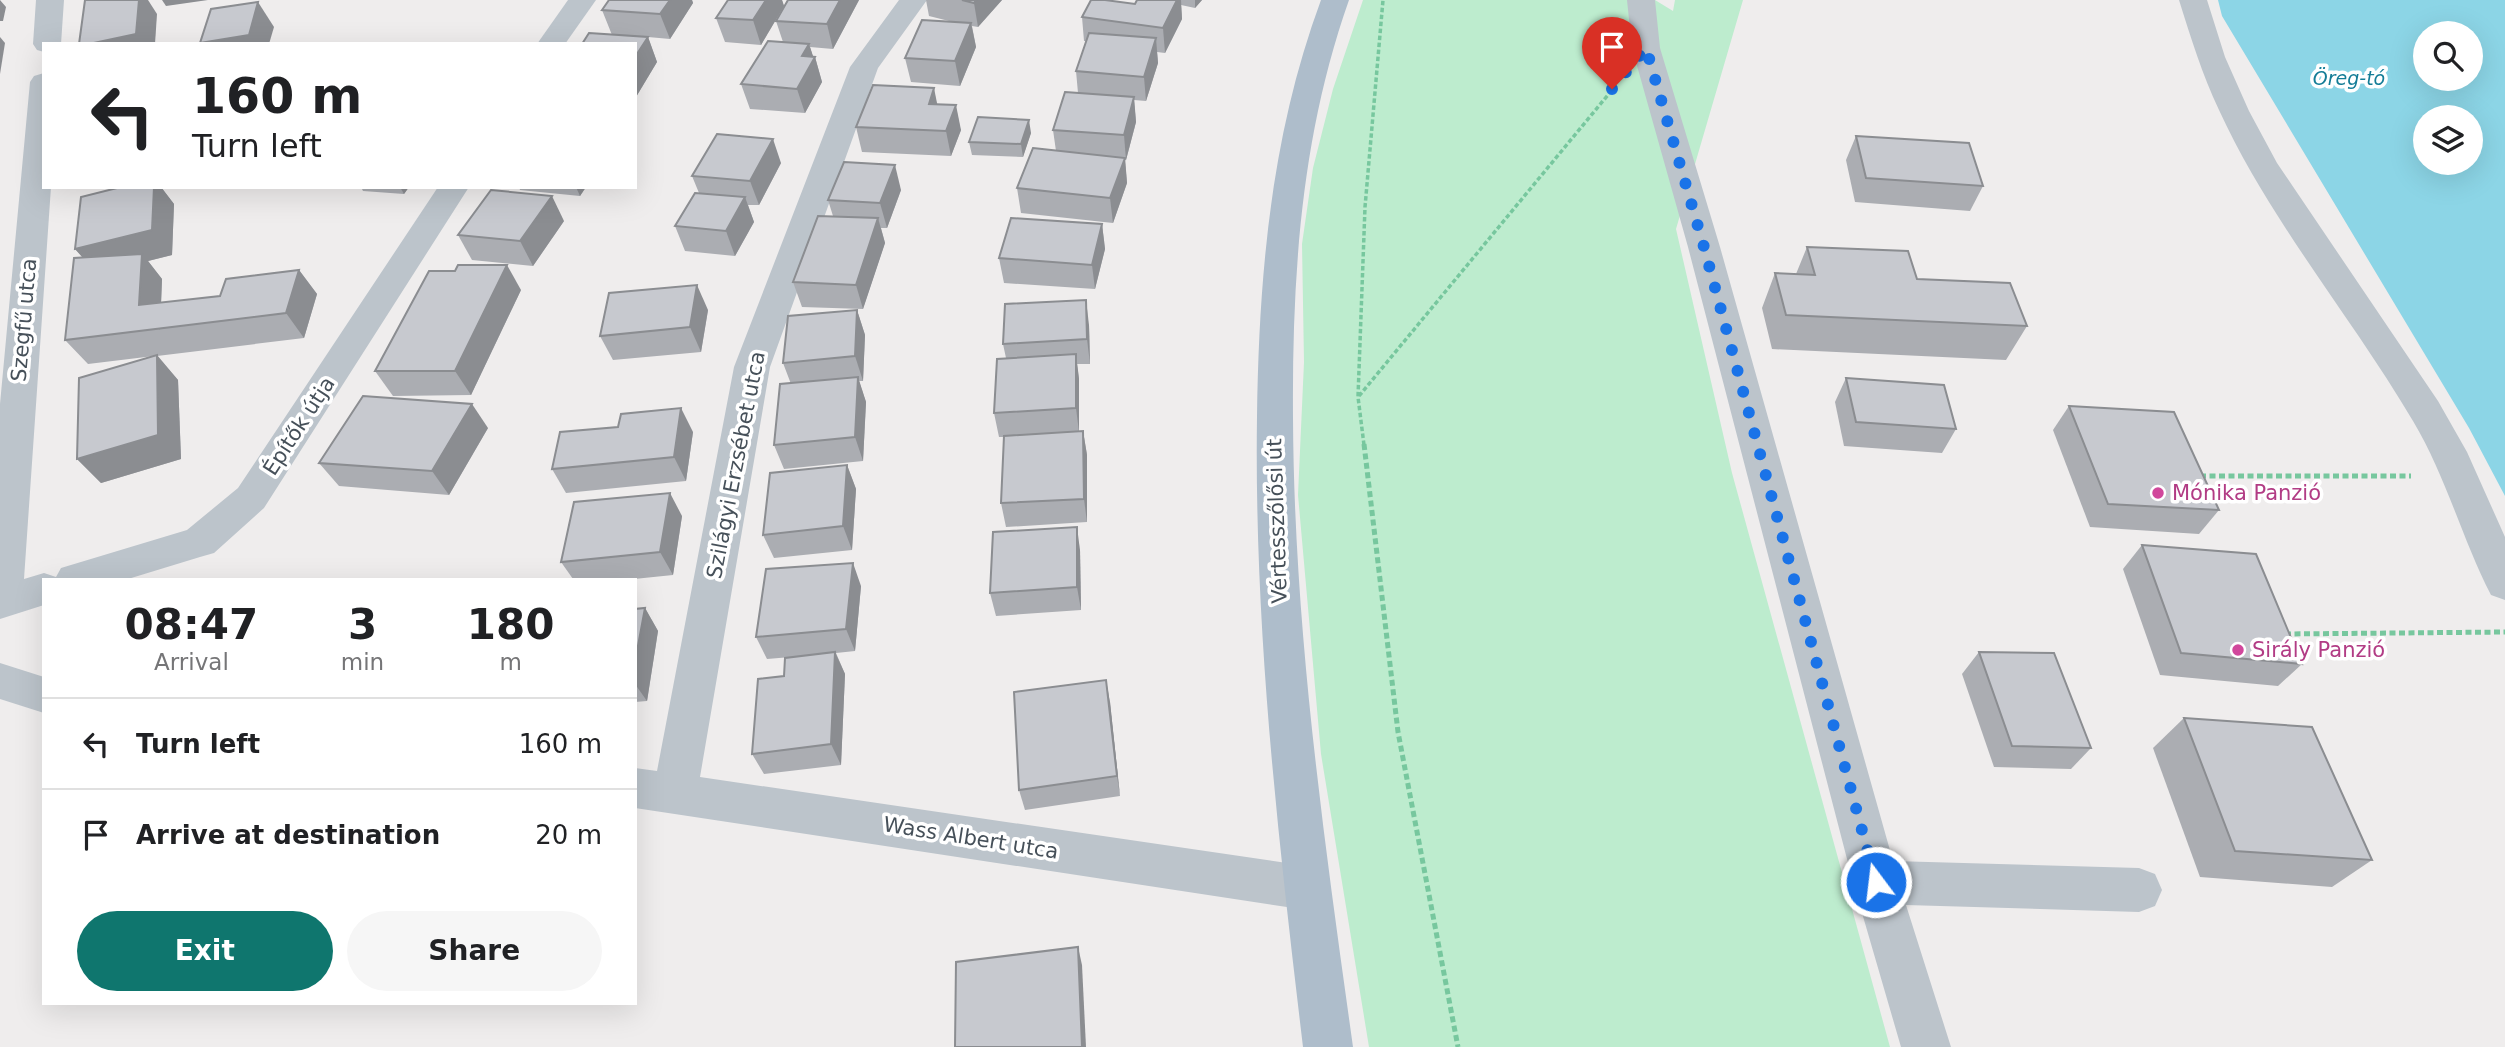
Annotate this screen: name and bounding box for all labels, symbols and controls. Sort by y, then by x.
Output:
pin [1582,17,1642,89]
map controls [2413,21,2483,175]
button: search [2413,21,2483,91]
icon: arrive [1593,28,1631,66]
water label: Öreg-tó [2313,67,2385,89]
text: 160 m [192,68,362,125]
icon: left [77,70,168,161]
button: layers [2413,105,2483,175]
text: Turn left [192,127,322,165]
street label: Szegfű utca [7,257,41,383]
street label: Szilágyi Erzsébet utca [702,349,770,581]
street label: Építők útja [257,372,340,480]
street label: Vértesszőlősi út [1262,438,1292,604]
place label: Mónika Panzió [2172,481,2321,505]
marker: Mónika Panzió [2150,485,2166,501]
text: 08:47 [125,600,258,649]
text: 3 [348,600,377,649]
text: 180 [467,600,554,649]
place label: Sirály Panzió [2252,638,2385,662]
marker: Sirály Panzió [2230,642,2246,658]
text: Arrival [154,649,229,675]
text: min [341,649,384,675]
text: m [499,649,522,675]
icon: left [77,725,115,763]
text: Turn left [136,729,260,759]
text: 160 m [519,729,602,759]
street label: Wass Albert utca [882,812,1060,864]
icon: arrive [77,816,115,854]
text: Arrive at destination [136,820,440,850]
text: 20 m [535,820,602,850]
position arrow [1839,845,1913,919]
button: Exit [77,911,333,991]
button: Share [347,911,602,991]

